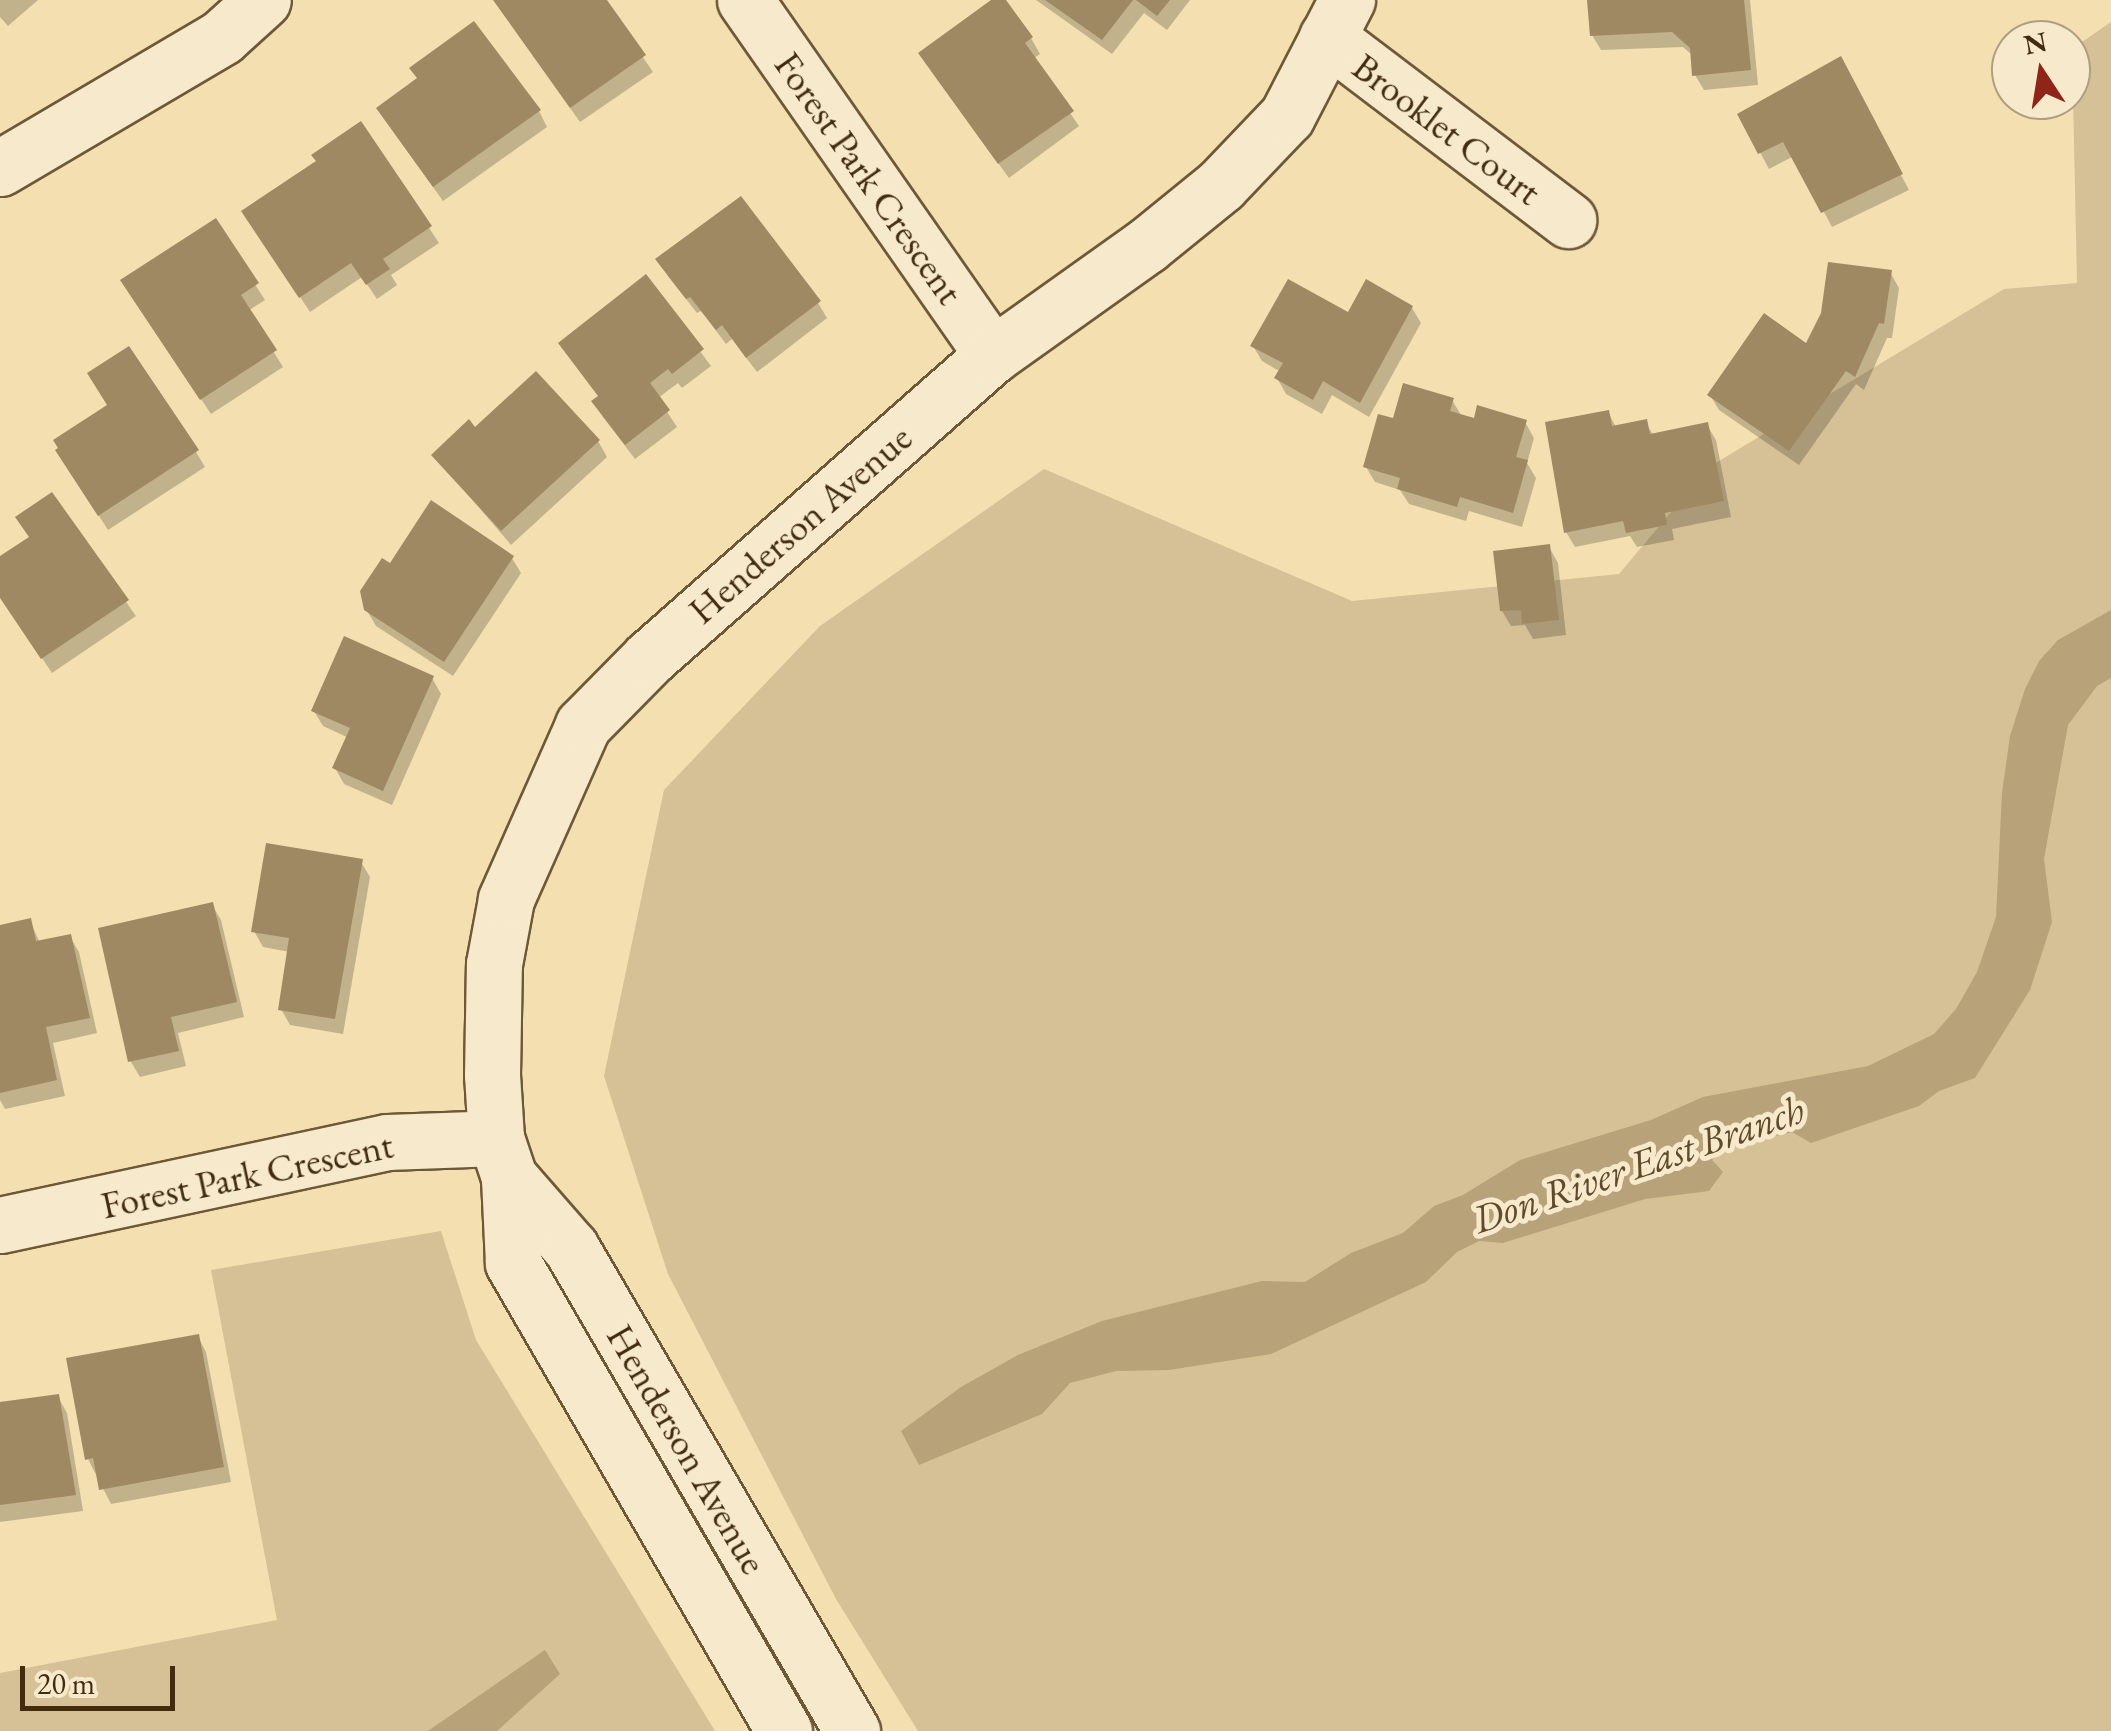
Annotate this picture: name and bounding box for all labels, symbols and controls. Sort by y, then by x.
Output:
north arrow [1991,20,2091,120]
text: N [2020,23,2050,63]
street label: Forest Park Crescent [765,43,973,313]
street label: Brooklet Court [1344,43,1550,215]
street label: Henderson Avenue [679,415,921,633]
water label: Don River East Branch [1466,1085,1810,1243]
street label: Forest Park Crescent [97,1122,397,1228]
street label: Henderson Avenue [597,1316,777,1582]
scale bar [25,1646,180,1708]
text: 20 m [37,1664,95,1703]

